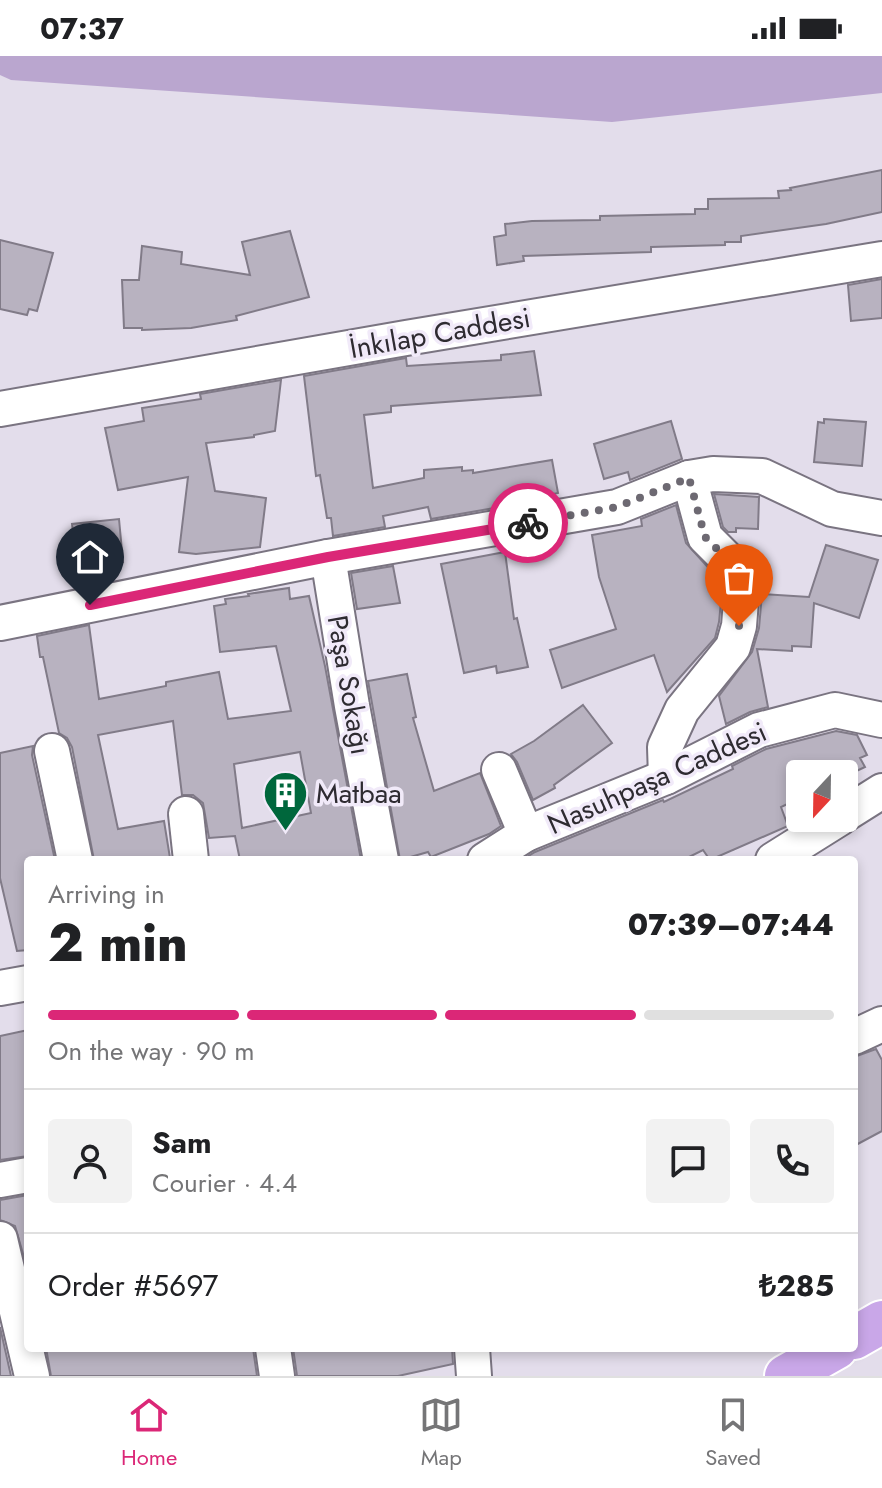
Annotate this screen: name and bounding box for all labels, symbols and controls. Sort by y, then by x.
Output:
text: 07:37 [40,7,124,50]
street label: İnkılap Caddesi [346,297,534,369]
courier [488,483,568,563]
icon: bike [506,501,550,545]
pin [56,523,124,605]
icon: home [68,535,112,579]
pin [705,544,773,626]
icon: bag [717,556,761,600]
street label: Paşa Sokağı [317,612,381,758]
street label: Nasuhpaşa Caddesi [541,711,773,845]
north arrow [786,760,858,832]
map controls [786,760,858,832]
building icon: Matbaa [261,769,309,832]
place label: Matbaa [316,773,402,814]
text: Arriving in [48,875,165,913]
text: 07:39–07:44 [628,903,834,946]
text: 2 min [48,905,188,981]
text: On the way · 90 m [48,1032,255,1070]
button: person [48,1119,132,1203]
button: chat [646,1119,730,1203]
button: phone [750,1119,834,1203]
text: Sam [152,1121,212,1164]
text: Courier · 4.4 [152,1164,297,1202]
text: Order #5697 [48,1264,218,1307]
text: ₺285 [759,1264,834,1307]
tab: Home [121,1393,177,1473]
tab: Map [419,1393,463,1473]
tab: Saved [705,1393,761,1473]

